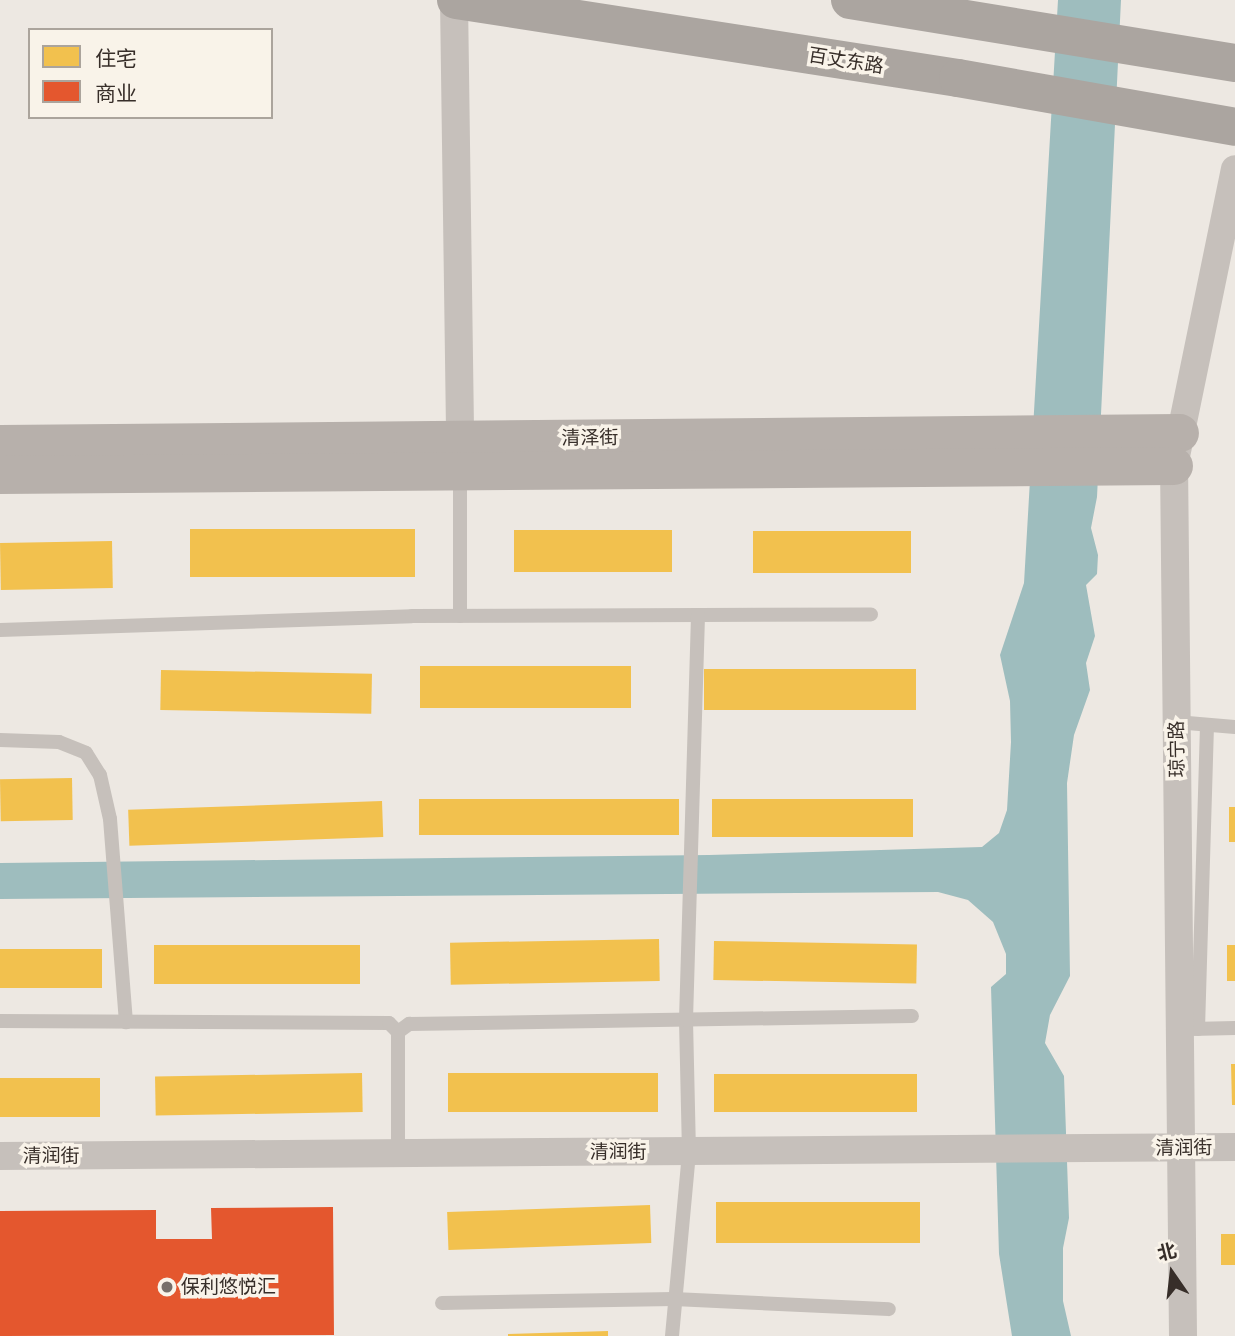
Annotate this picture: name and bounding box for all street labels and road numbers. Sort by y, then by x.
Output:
street label: 百丈东路 [807,44,885,78]
street label: 清泽街 [561,426,619,450]
street label: 琼宁路 [1165,720,1189,778]
street label: 清润街 [1155,1136,1213,1160]
street label: 清润街 [590,1141,646,1163]
street label: 清润街 [23,1145,79,1167]

